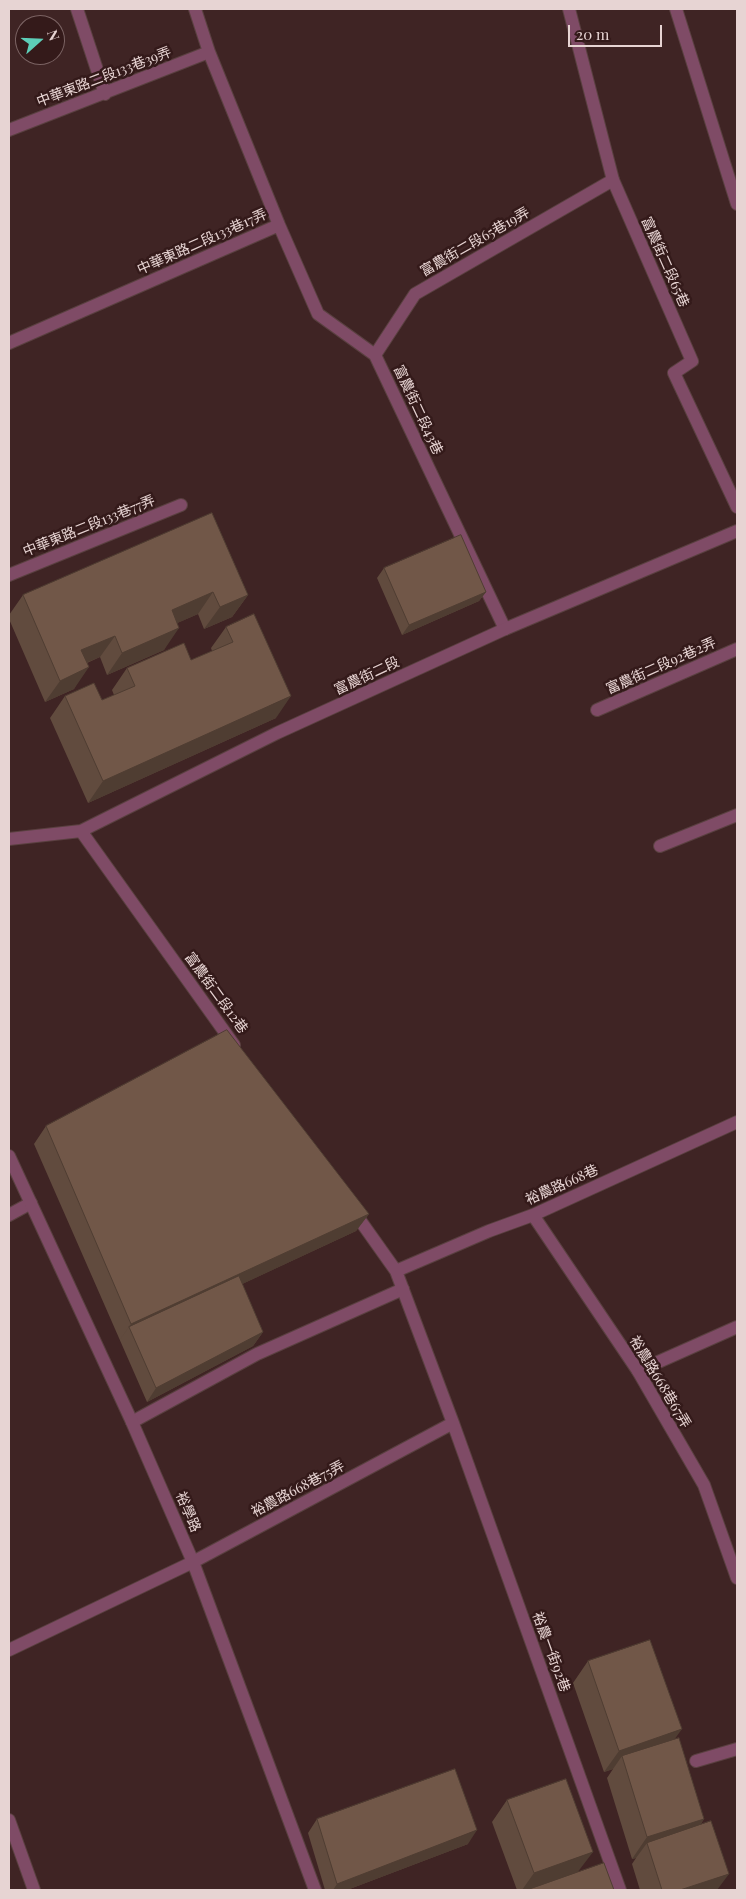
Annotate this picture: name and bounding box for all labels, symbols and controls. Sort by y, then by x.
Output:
north arrow [15,15,65,65]
scale bar [571,15,665,47]
text: 20 m [576,24,609,44]
text: N [43,27,64,43]
street label: 中華東路二段133巷39弄 [34,44,174,110]
street label: 富農街二段65巷19弄 [417,204,533,280]
street label: 中華東路二段133巷17弄 [134,206,270,278]
street label: 富農街二段65巷 [638,214,692,310]
street label: 富農街二段43巷 [390,363,446,457]
street label: 中華東路二段133巷77弄 [21,492,157,560]
street label: 富農街二段92巷2弄 [603,634,719,698]
street label: 富農街二段 [332,654,402,698]
street label: 富農街二段12巷 [181,949,251,1037]
street label: 裕農路668巷 [523,1162,601,1208]
street label: 裕農路668巷67弄 [626,1333,694,1431]
street label: 裕農路668巷75弄 [248,1457,348,1521]
street label: 裕學路 [172,1489,204,1535]
street label: 裕農一街92巷 [529,1610,573,1694]

